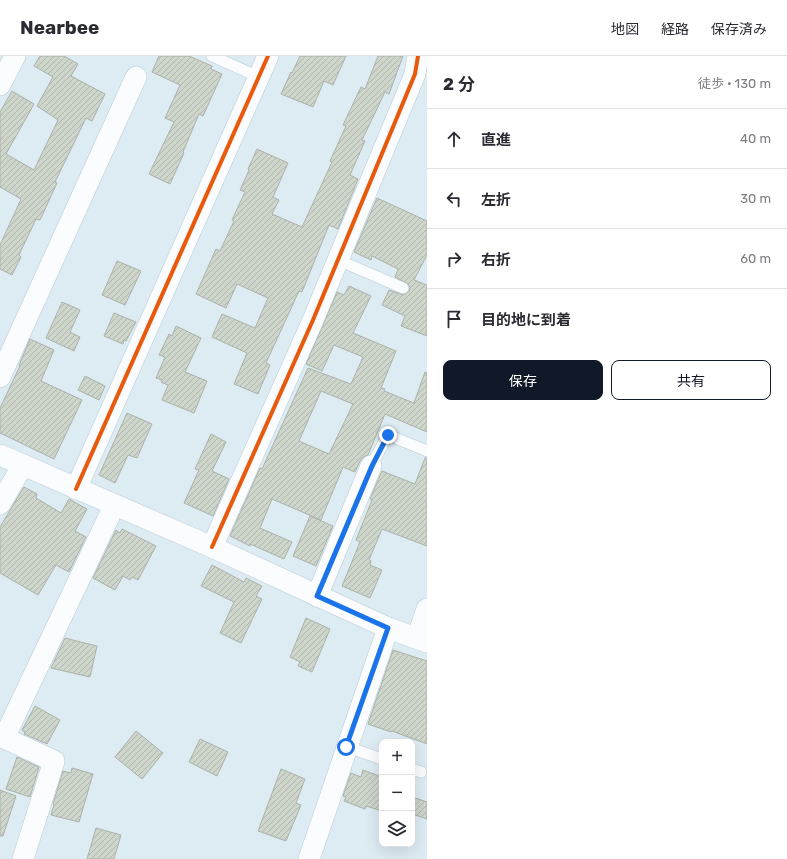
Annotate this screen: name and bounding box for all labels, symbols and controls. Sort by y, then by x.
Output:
text: Nearbee [20,16,99,39]
text: 地図 [611,21,639,38]
text: 経路 [661,21,689,38]
text: 保存済み [711,21,767,38]
text: 2 分 [443,74,475,94]
text: 徒歩 · 130 m [698,76,771,91]
icon: ahead [443,128,465,150]
text: 直進 [481,131,511,149]
text: 40 m [740,131,771,146]
icon: left [443,188,465,210]
text: 左折 [481,191,511,209]
text: 30 m [740,191,771,206]
icon: right [443,248,465,270]
text: 右折 [481,251,511,269]
text: 60 m [740,251,771,266]
icon: arrive [443,308,465,330]
text: 目的地に到着 [481,311,571,329]
button: 保存 [443,360,603,400]
button: 共有 [611,360,771,400]
route end [379,426,397,444]
route start [337,738,355,756]
map controls [379,739,415,847]
button: + [379,739,415,775]
button: − [379,775,415,811]
button: layers [379,811,415,847]

